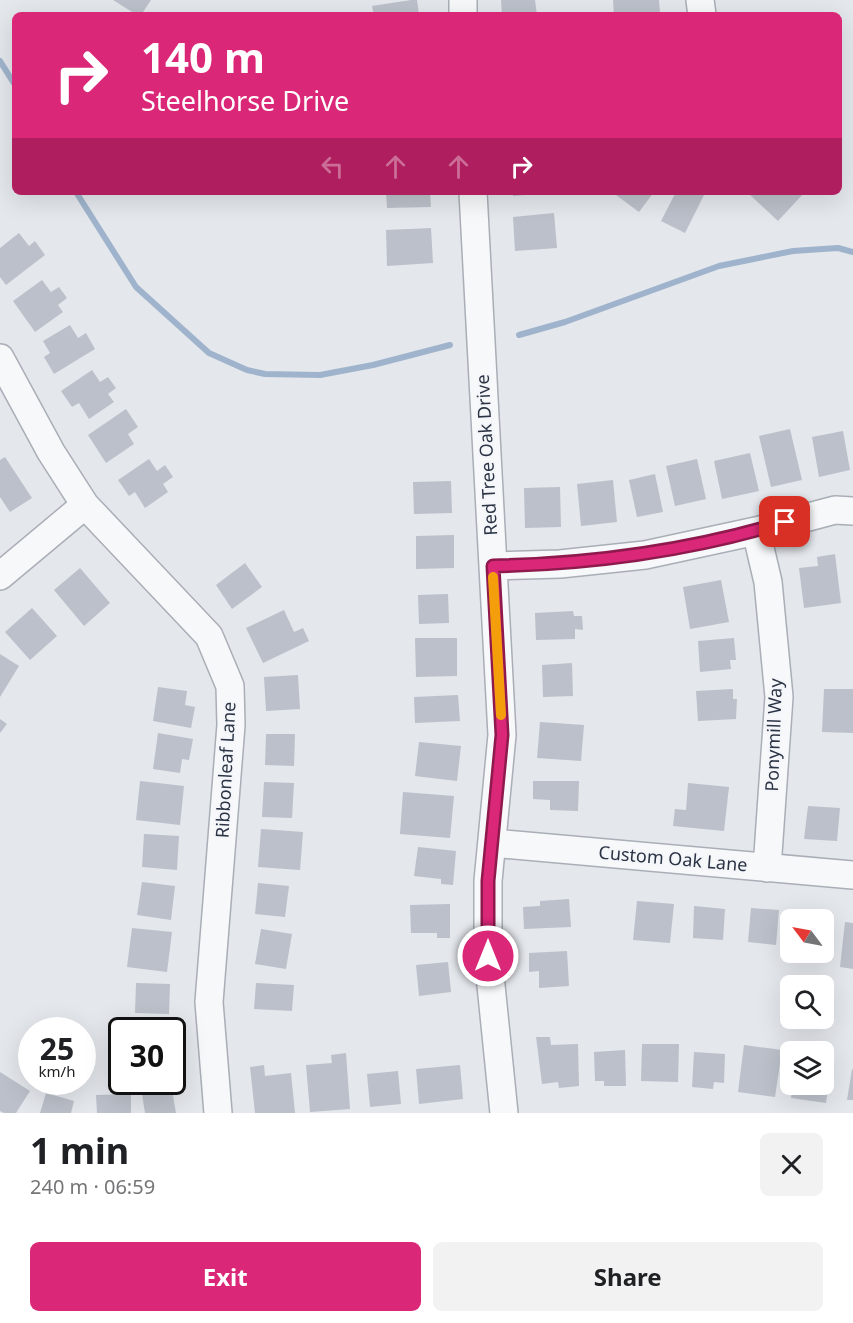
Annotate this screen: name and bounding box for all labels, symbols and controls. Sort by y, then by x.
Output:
text: 140 m [141,28,265,85]
icon: right [42,36,120,114]
text: Steelhorse Drive [141,82,349,119]
icon: left [316,150,349,183]
icon: ahead [379,150,412,183]
icon: ahead [442,150,475,183]
icon: right [505,150,538,183]
street label: Red Tree Oak Drive [470,374,502,536]
pin [759,496,810,547]
icon: arrive [768,505,801,538]
street label: Ponymill Way [759,677,787,792]
street label: Ribbonleaf Lane [209,701,241,839]
street label: Custom Oak Lane [598,840,748,876]
north arrow [780,909,834,963]
map controls [780,909,834,1095]
position arrow [456,924,520,988]
button: search [780,975,834,1029]
speed limit sign: 30 [108,1017,186,1095]
text: 25 [40,1028,74,1069]
button: layers [780,1041,834,1095]
text: km/h [39,1061,75,1081]
text: 1 min [30,1126,129,1175]
button: close [760,1133,823,1196]
text: 240 m · 06:59 [30,1173,155,1200]
button: Exit [30,1242,421,1311]
button: Share [433,1242,823,1311]

